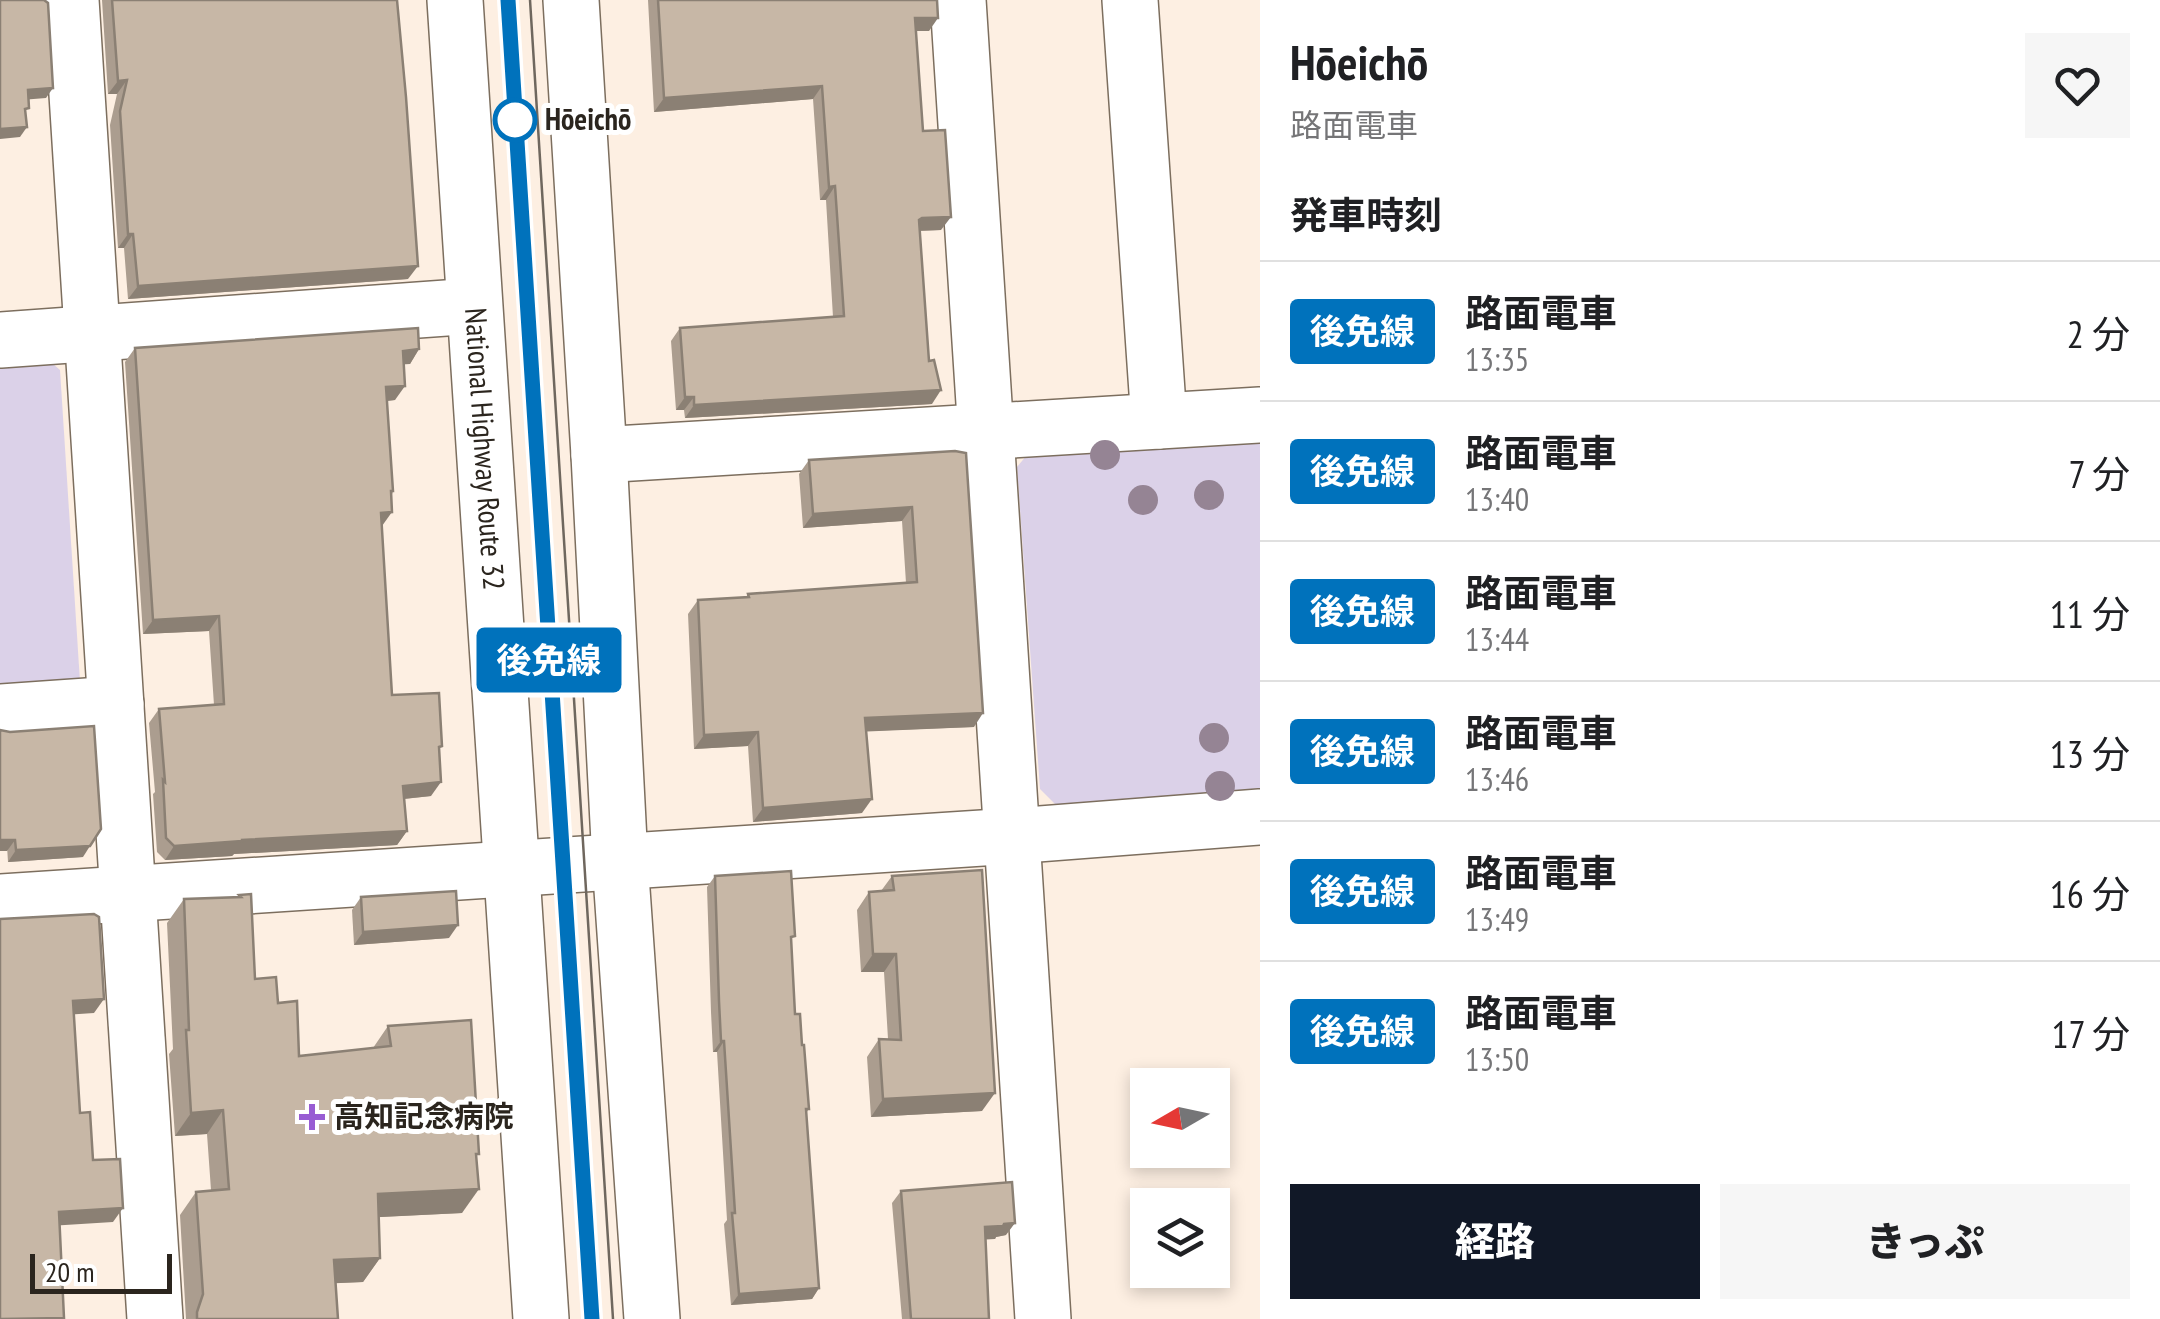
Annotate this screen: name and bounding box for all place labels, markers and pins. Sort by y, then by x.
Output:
marker: Hōeichō [494,99,536,141]
place label: Hōeichō [545,99,631,138]
place label: 高知記念病院 [334,1096,514,1135]
marker: 高知記念病院 [299,1104,325,1130]

